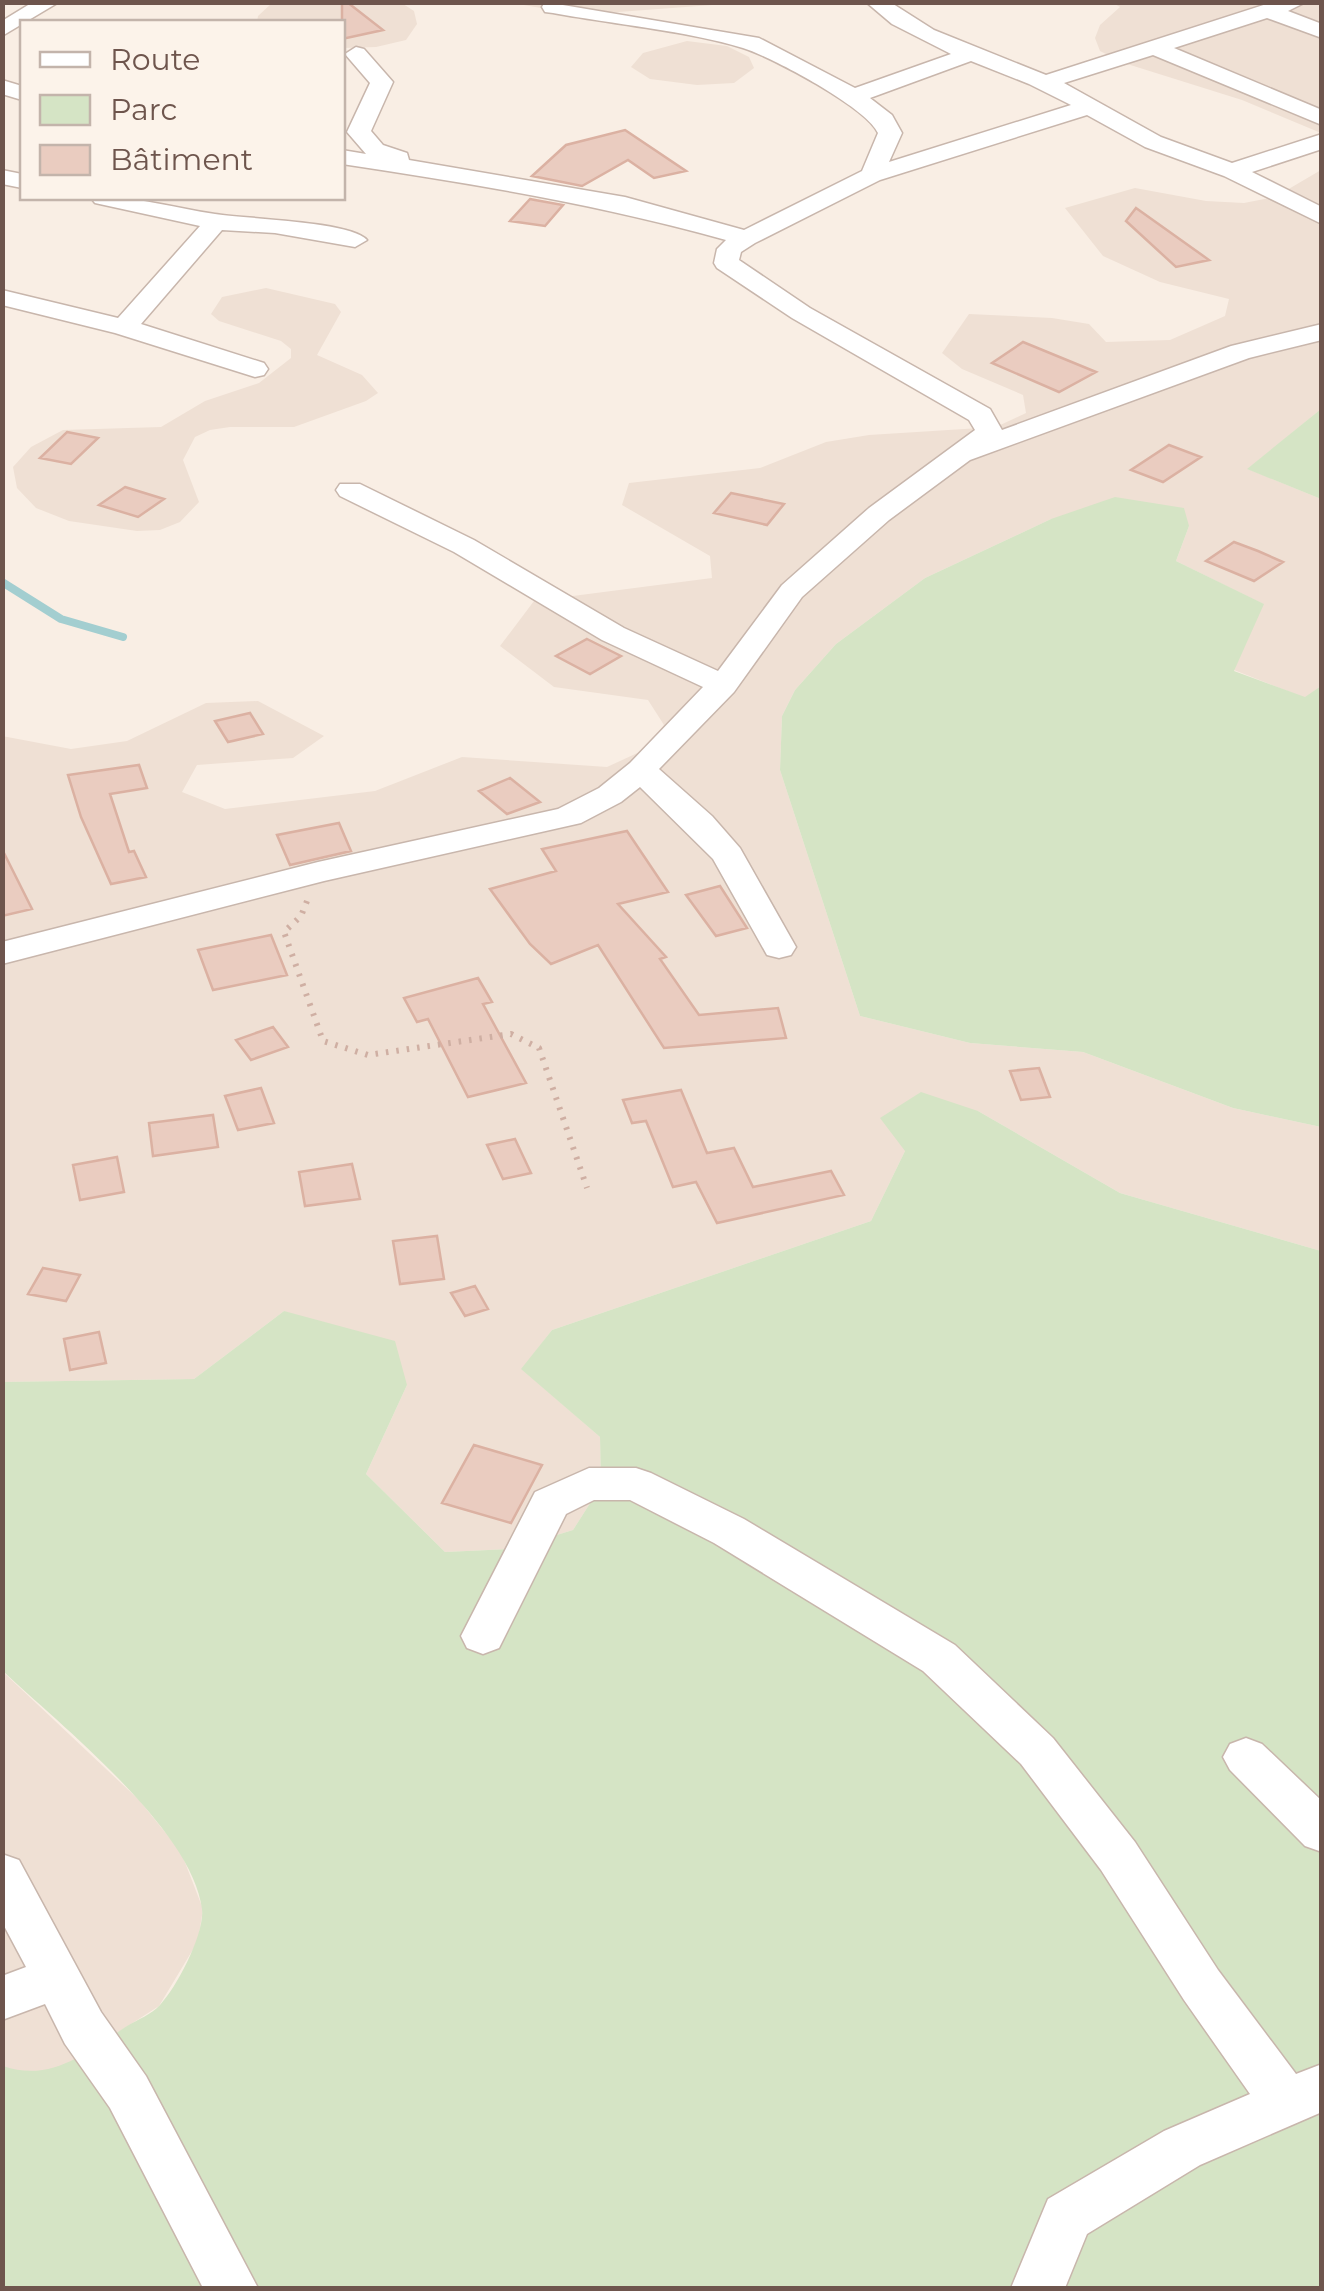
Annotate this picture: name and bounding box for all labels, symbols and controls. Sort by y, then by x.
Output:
legend [20,20,345,200]
text: Route [110,41,200,78]
text: Parc [110,91,177,128]
text: Bâtiment [110,141,253,178]

